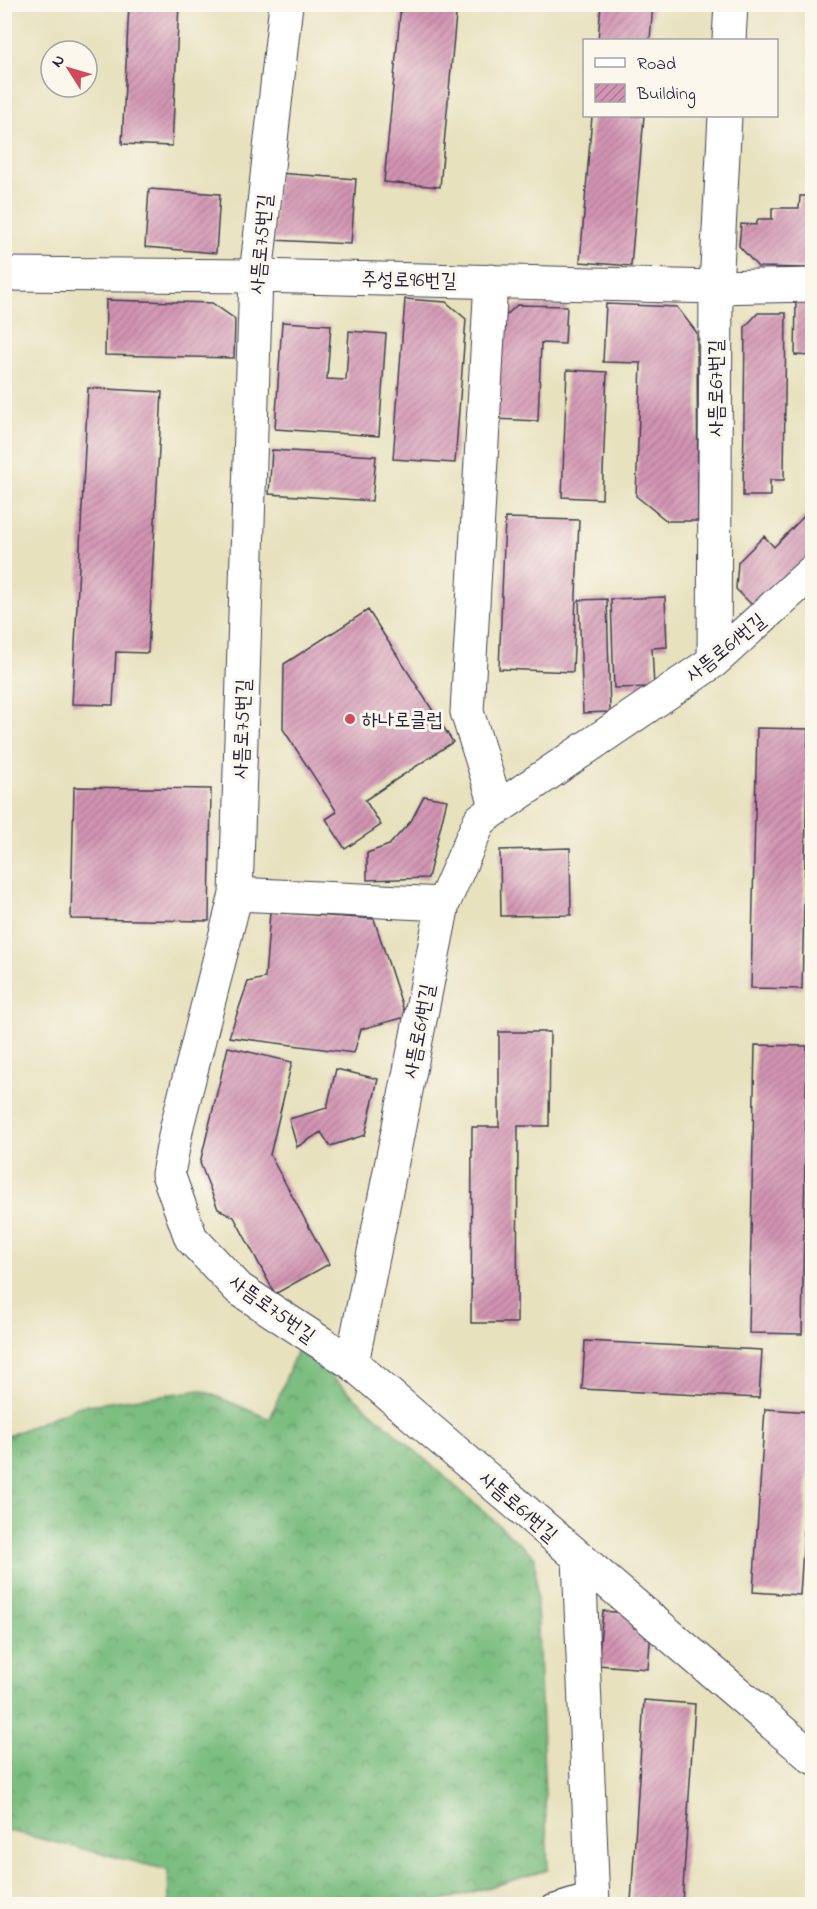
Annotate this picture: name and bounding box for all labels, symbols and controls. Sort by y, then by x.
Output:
north arrow [39,39,99,99]
legend [583,39,778,117]
text: N [46,49,72,73]
text: Road [637,52,676,78]
text: Building [636,82,696,109]
street label: 사뜸로75번길 [244,193,281,295]
street label: 주성로96번길 [361,266,457,297]
street label: 사뜸로67번길 [703,339,732,437]
street label: 사뜸로61번길 [680,608,773,690]
street label: 사뜸로75번길 [227,679,260,780]
place label: 하나로클럽 [362,707,442,736]
marker: 하나로클럽 [343,712,357,726]
street label: 사뜸로61번길 [397,982,444,1081]
street label: 사뜸로75번길 [222,1269,321,1351]
street label: 사뜸로61번길 [472,1466,563,1550]

